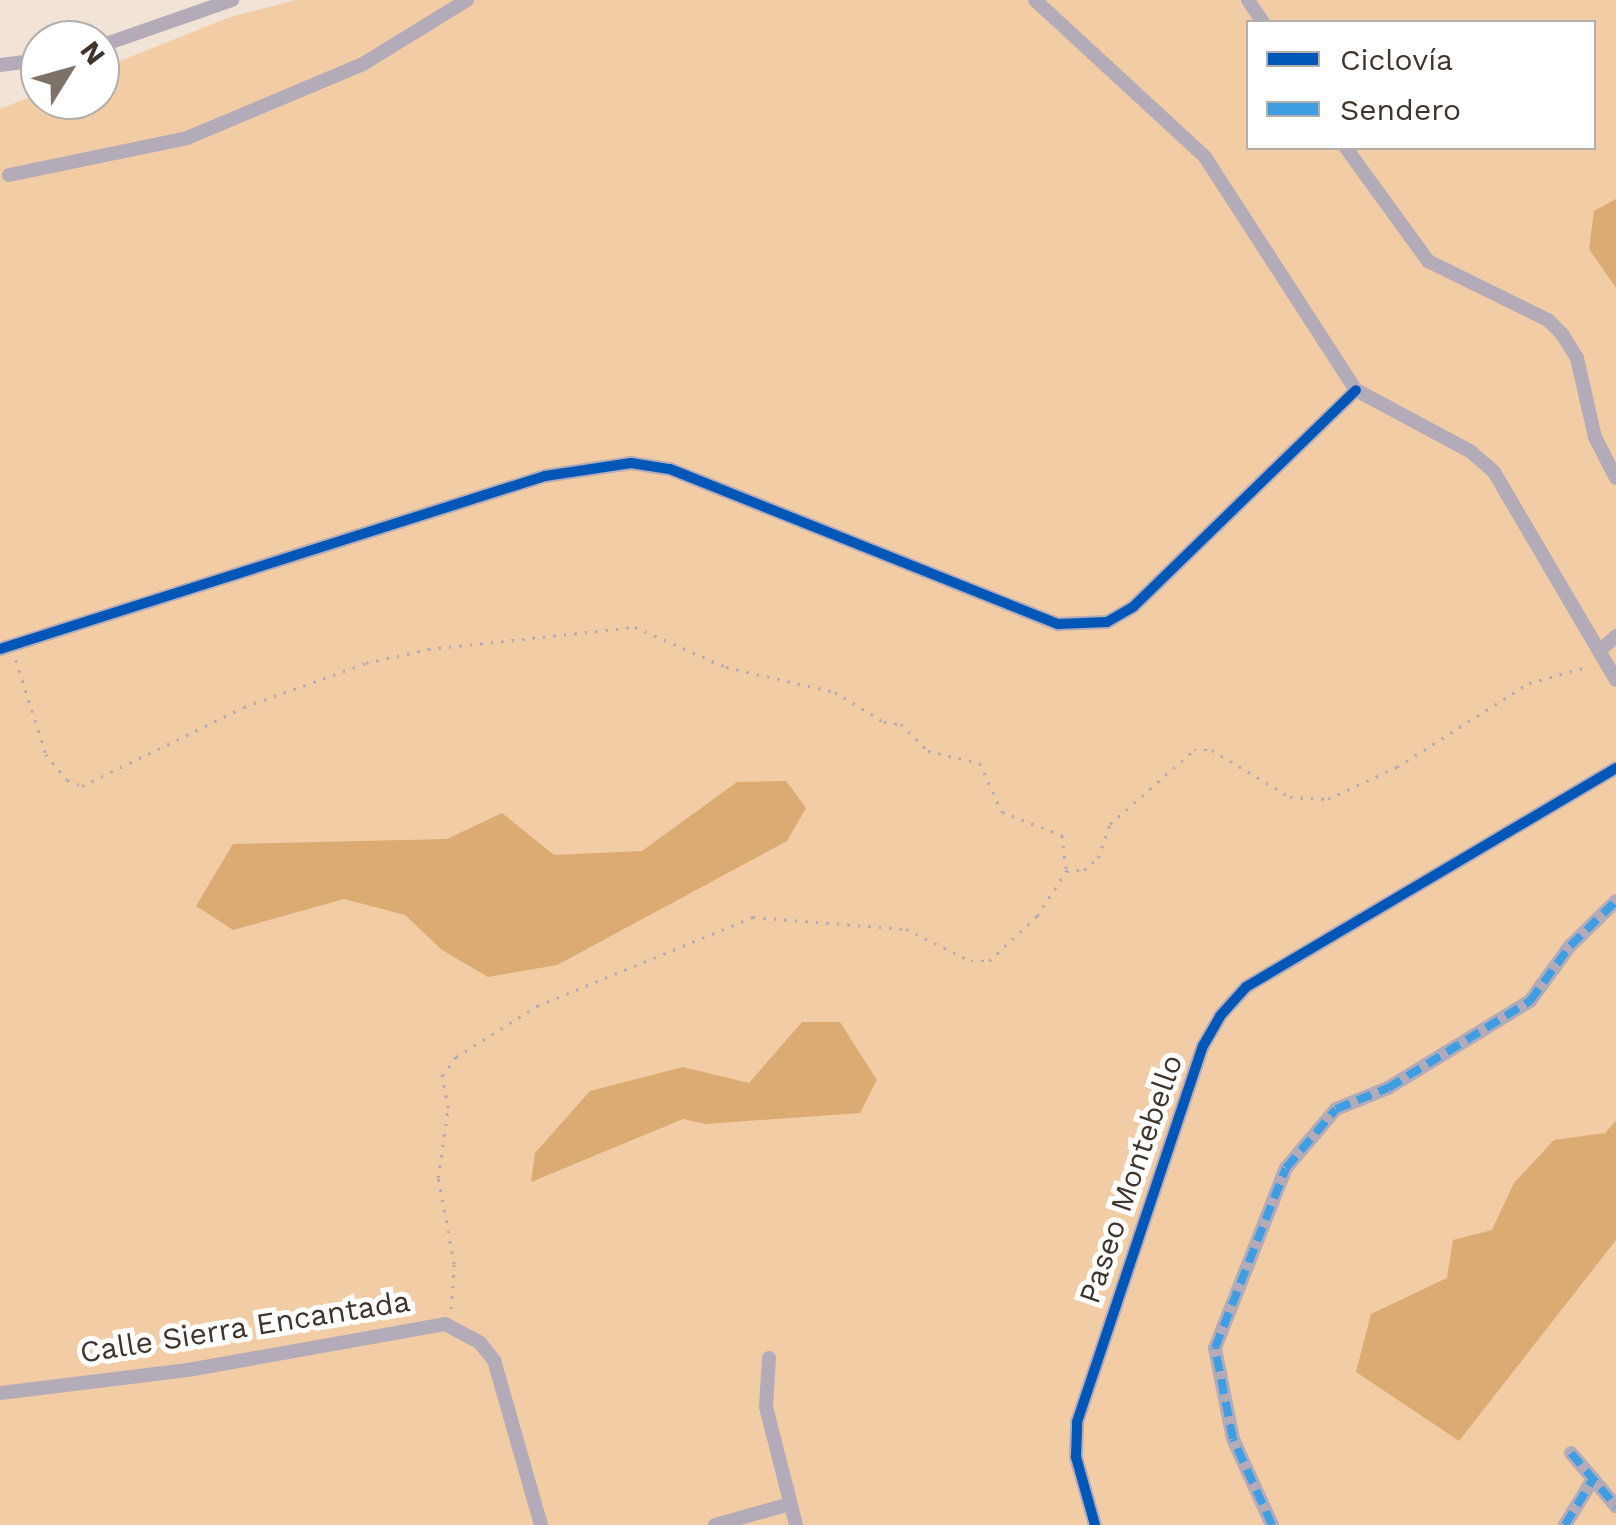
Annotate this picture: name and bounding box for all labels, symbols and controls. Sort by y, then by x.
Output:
north arrow [20,20,120,120]
legend [1246,20,1596,150]
text: N [73,35,112,71]
text: Ciclovía [1340,42,1453,77]
text: Sendero [1340,92,1461,127]
street label: Paseo Montebello [1072,1050,1190,1308]
street label: Calle Sierra Encantada [77,1283,413,1371]

